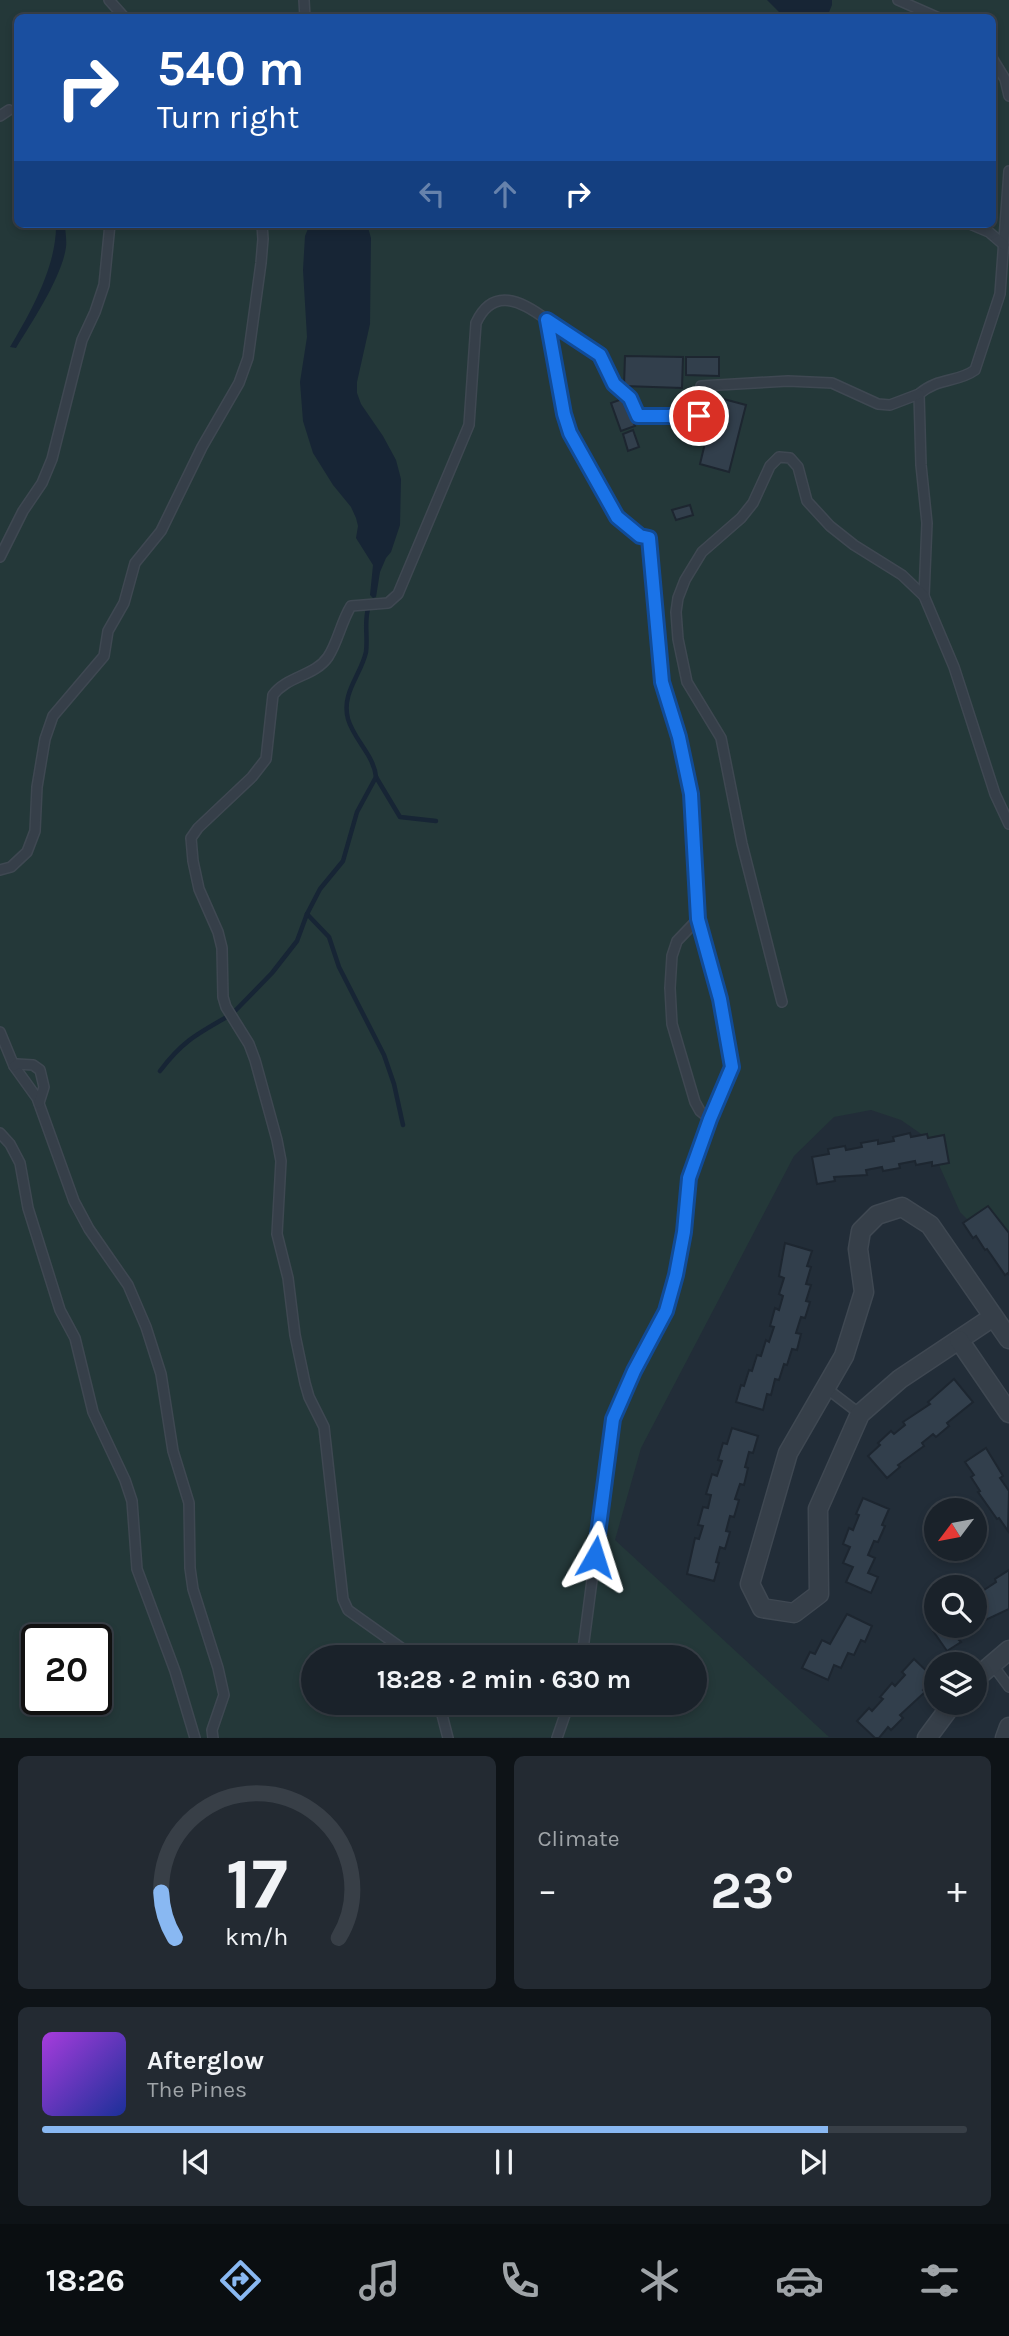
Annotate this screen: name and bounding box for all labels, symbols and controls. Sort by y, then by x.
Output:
text: 540 m [157,40,305,97]
icon: right [42,42,133,133]
text: Turn right [157,99,299,136]
icon: left [413,175,451,213]
icon: ahead [486,175,524,213]
icon: right [559,175,597,213]
pin [669,386,729,446]
icon: arrive [680,397,718,435]
north arrow [924,1498,987,1561]
map controls [924,1498,987,1715]
position arrow [558,1520,632,1594]
button: search [924,1575,987,1638]
speed limit sign: 20 [21,1624,112,1715]
button: layers [924,1652,987,1715]
text: 18:28 · 2 min · 630 m [377,1664,631,1695]
text: Climate [538,1825,620,1852]
text: 17 [226,1842,288,1927]
text: 23° [710,1860,794,1921]
text: − [538,1868,557,1913]
text: + [947,1868,967,1913]
text: km/h [225,1922,288,1951]
text: Afterglow [147,2045,264,2076]
text: The Pines [147,2076,247,2103]
icon: previous [177,2143,215,2181]
icon: pause [485,2143,523,2181]
icon: next [794,2143,832,2181]
icon: directions [216,2256,265,2305]
icon: music [355,2256,404,2305]
icon: phone [495,2256,544,2305]
icon: climate [635,2256,684,2305]
icon: car [775,2256,824,2305]
icon: filters [915,2256,964,2305]
text: 18:26 [45,2262,125,2299]

